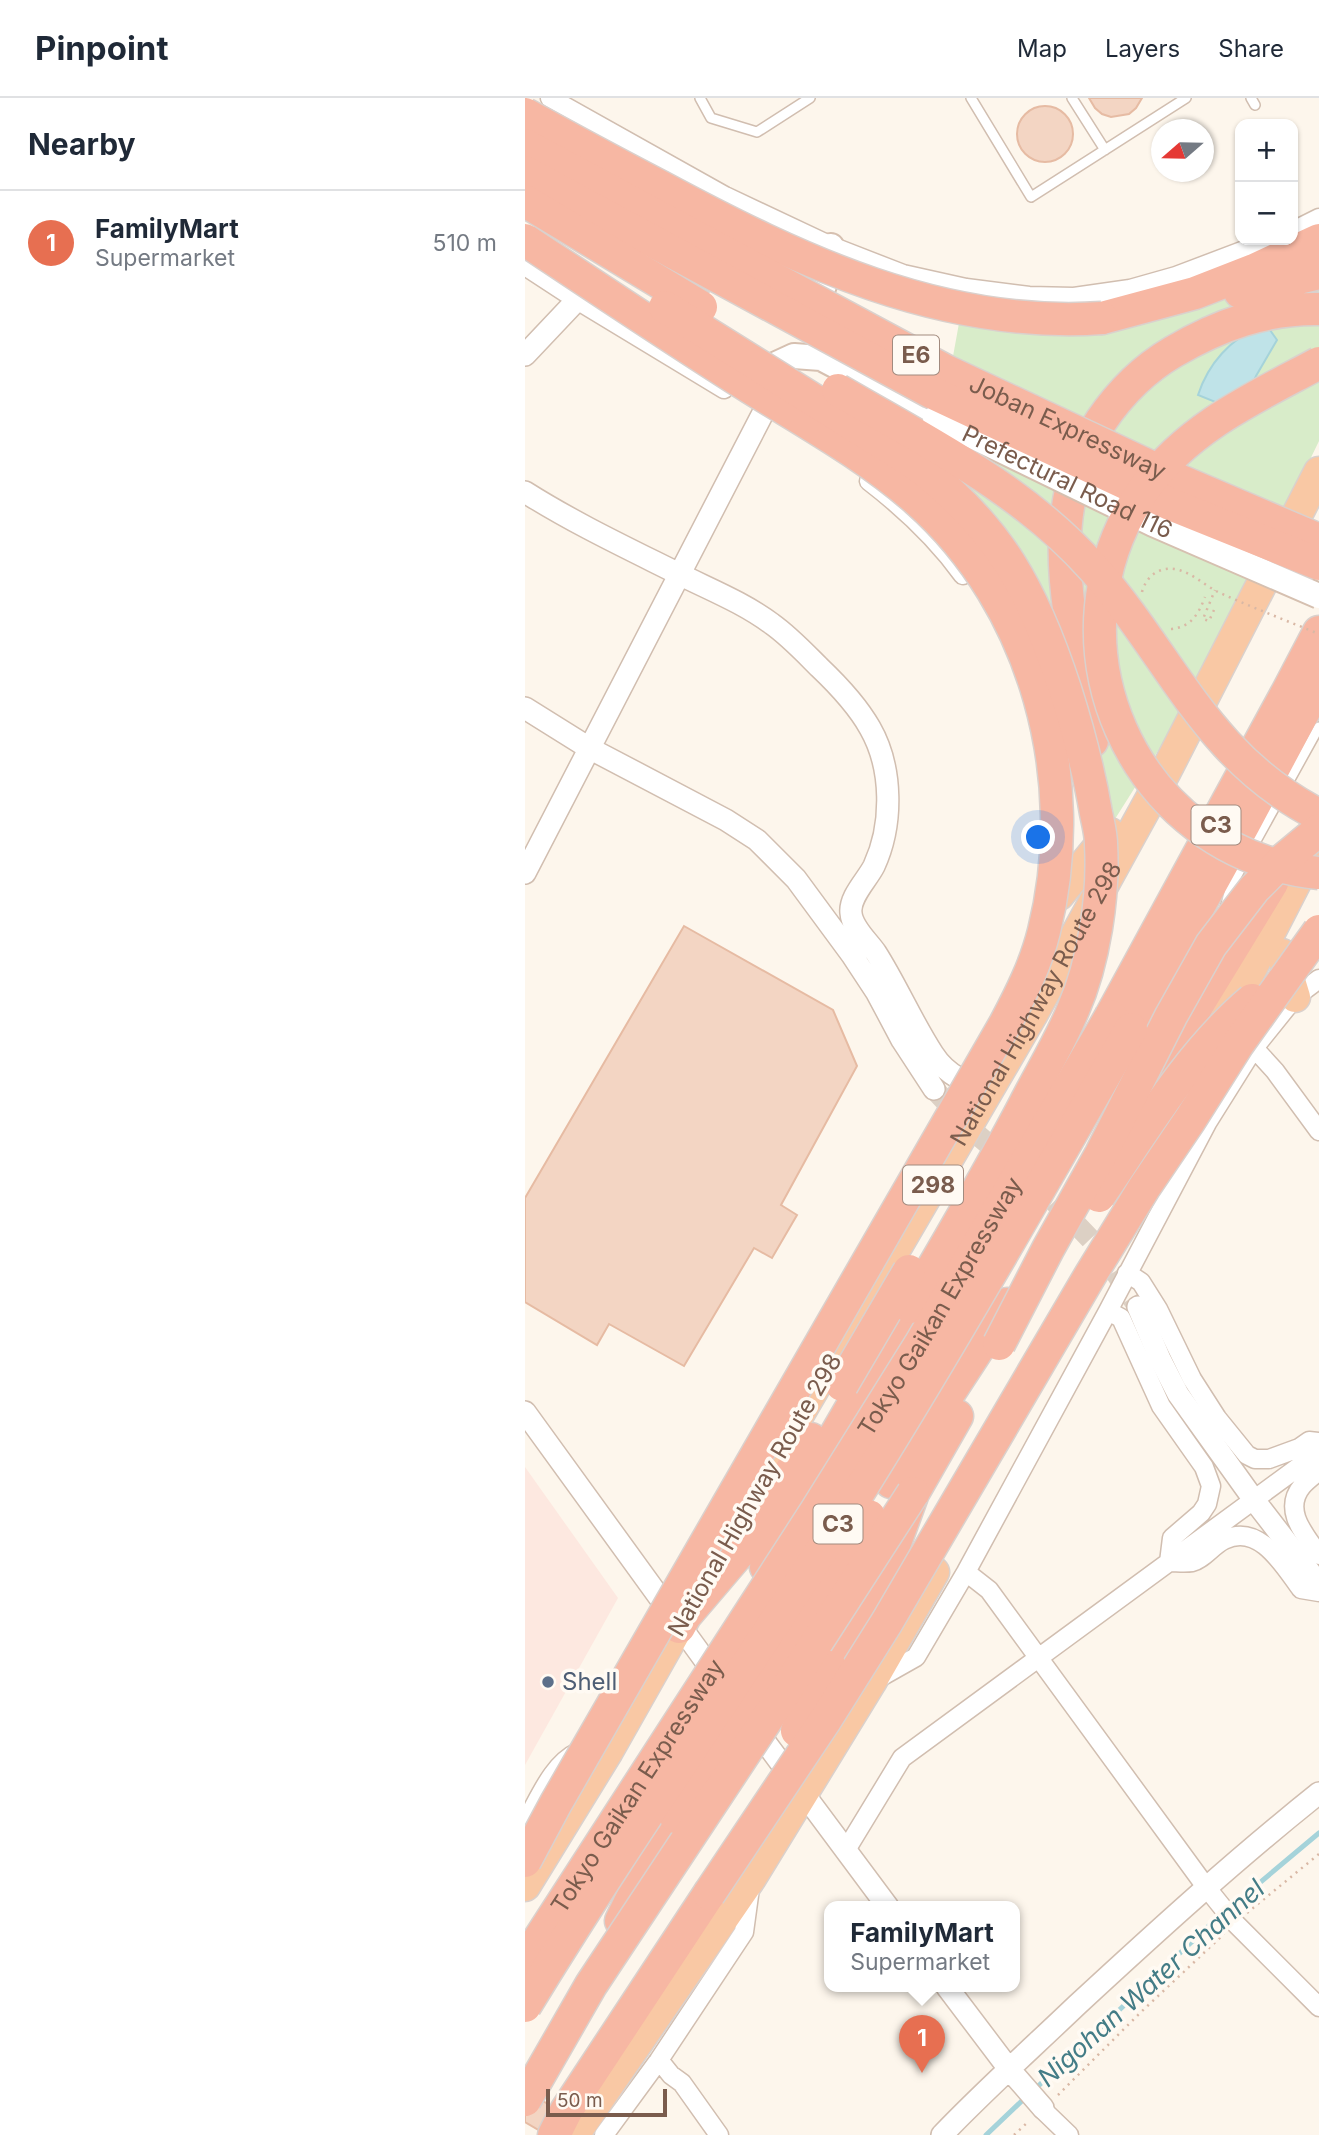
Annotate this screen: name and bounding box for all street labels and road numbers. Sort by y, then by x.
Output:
road number: E6 [893,336,939,374]
street label: Joban Expressway [965,369,1171,486]
street label: Prefectural Road 116 [958,418,1177,545]
road number: C3 [1191,806,1241,845]
street label: National Highway Route 298 [944,856,1128,1151]
road number: 298 [903,1166,963,1204]
street label: Tokyo Gaikan Expressway [851,1172,1028,1441]
street label: National Highway Route 298 [662,1348,848,1641]
road number: C3 [813,1504,863,1544]
street label: Tokyo Gaikan Expressway [545,1654,730,1918]

